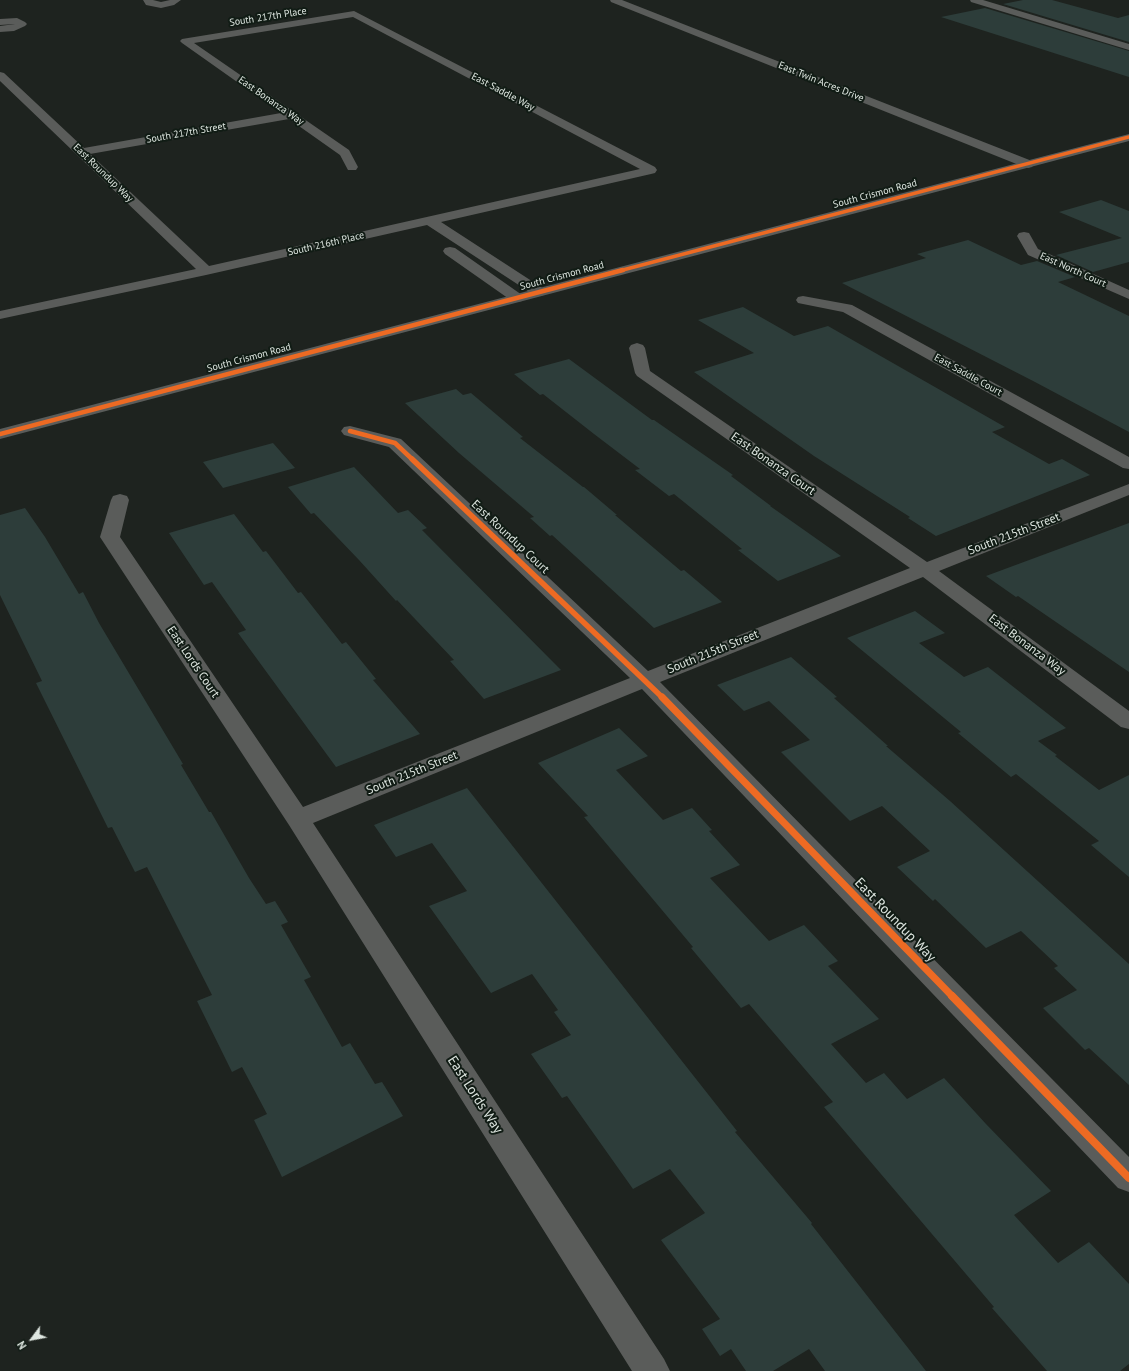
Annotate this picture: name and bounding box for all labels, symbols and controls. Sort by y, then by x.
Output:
street label: South 217th Place [229,5,307,29]
street label: East Twin Acres Drive [777,59,865,105]
street label: East Saddle Way [469,70,537,114]
street label: East Bonanza Way [236,74,306,128]
street label: South 217th Street [145,120,227,146]
street label: East Roundup Way [71,141,135,205]
street label: South Crismon Road [832,177,918,211]
street label: South 216th Place [287,229,365,259]
street label: East North Court [1038,250,1108,290]
street label: South Crismon Road [519,259,605,293]
street label: South Crismon Road [206,341,292,375]
street label: East Saddle Court [932,351,1004,399]
street label: East Bonanza Court [728,430,818,498]
street label: East Roundup Court [468,497,552,577]
street label: South 215th Street [966,510,1062,558]
street label: East Bonanza Way [986,611,1068,679]
street label: East Lords Court [164,623,222,701]
street label: South 215th Street [665,627,761,677]
street label: South 215th Street [364,748,460,798]
street label: East Roundup Way [851,875,939,965]
street label: East Lords Way [444,1053,506,1137]
north arrow [12,1319,52,1359]
text: N [14,1339,30,1352]

